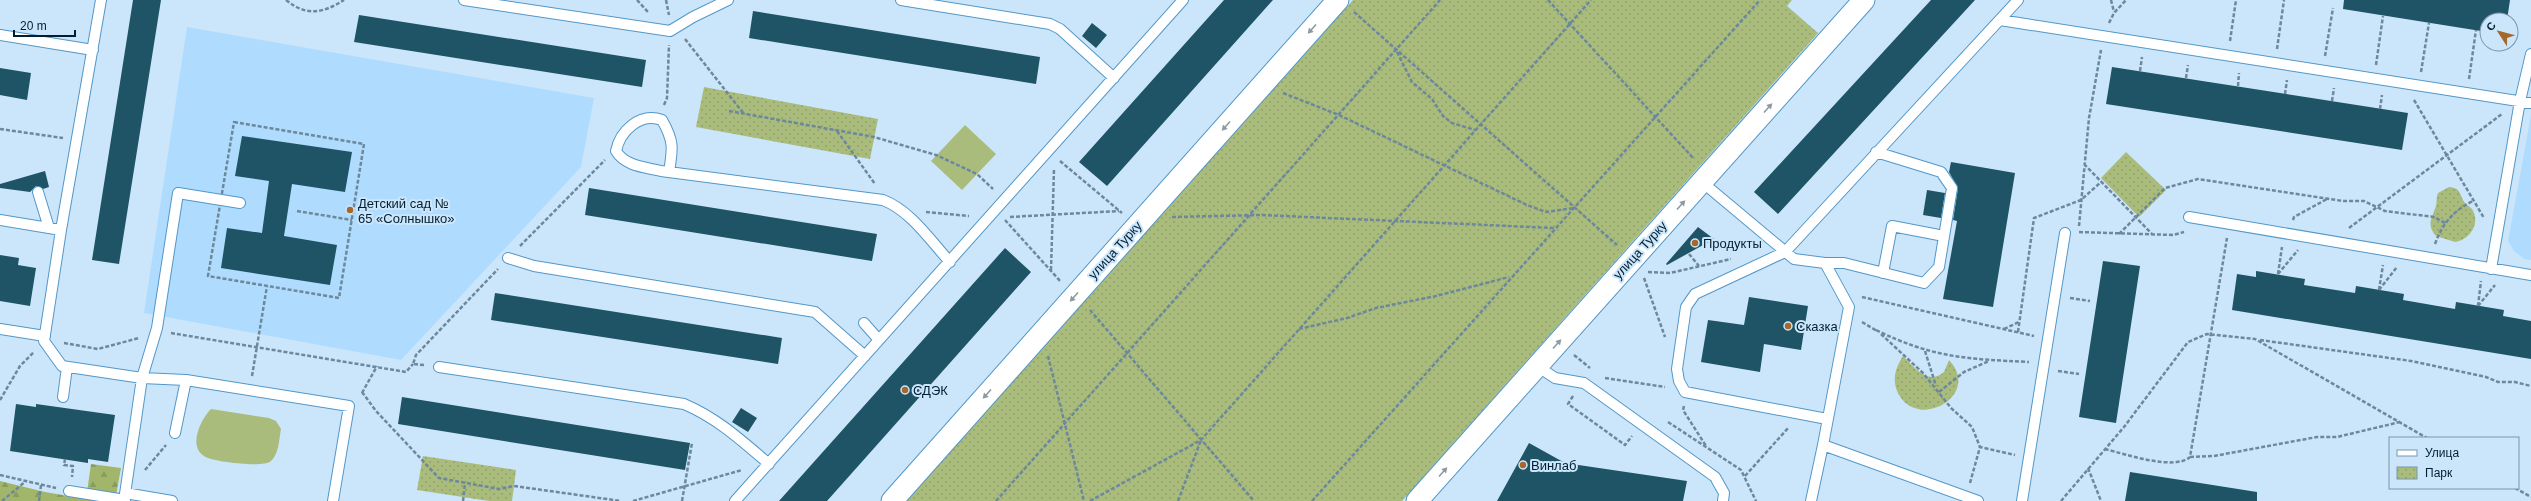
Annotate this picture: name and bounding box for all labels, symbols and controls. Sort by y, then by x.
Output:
scale bar [14,12,75,38]
north arrow [2479,12,2519,52]
text: 20 m [20,19,47,33]
text: С [2484,19,2498,33]
one-way arrow [1307,24,1317,34]
one-way arrow [1763,103,1772,113]
one-way arrow [1221,121,1230,132]
place label: Детский сад № 65 «Солнышко» [358,196,454,226]
one-way arrow [1676,200,1686,210]
marker: Детский сад № 65 «Солнышко» [345,205,355,215]
street label: улица Турку [1085,218,1145,282]
street label: улица Турку [1610,218,1670,282]
place label: Продукты [1703,236,1762,251]
marker: Продукты [1690,238,1700,248]
one-way arrow [1070,292,1079,301]
place label: Сказка [1796,319,1838,334]
marker: Сказка [1783,321,1793,331]
one-way arrow [1552,339,1561,348]
place label: СДЭК [913,383,948,398]
marker: СДЭК [900,385,910,395]
one-way arrow [983,388,992,399]
legend [2389,437,2519,489]
text: Улица [2425,446,2459,460]
place label: Винлаб [1531,458,1576,473]
marker: Винлаб [1518,460,1528,470]
text: Парк [2425,466,2453,480]
one-way arrow [1438,467,1447,477]

